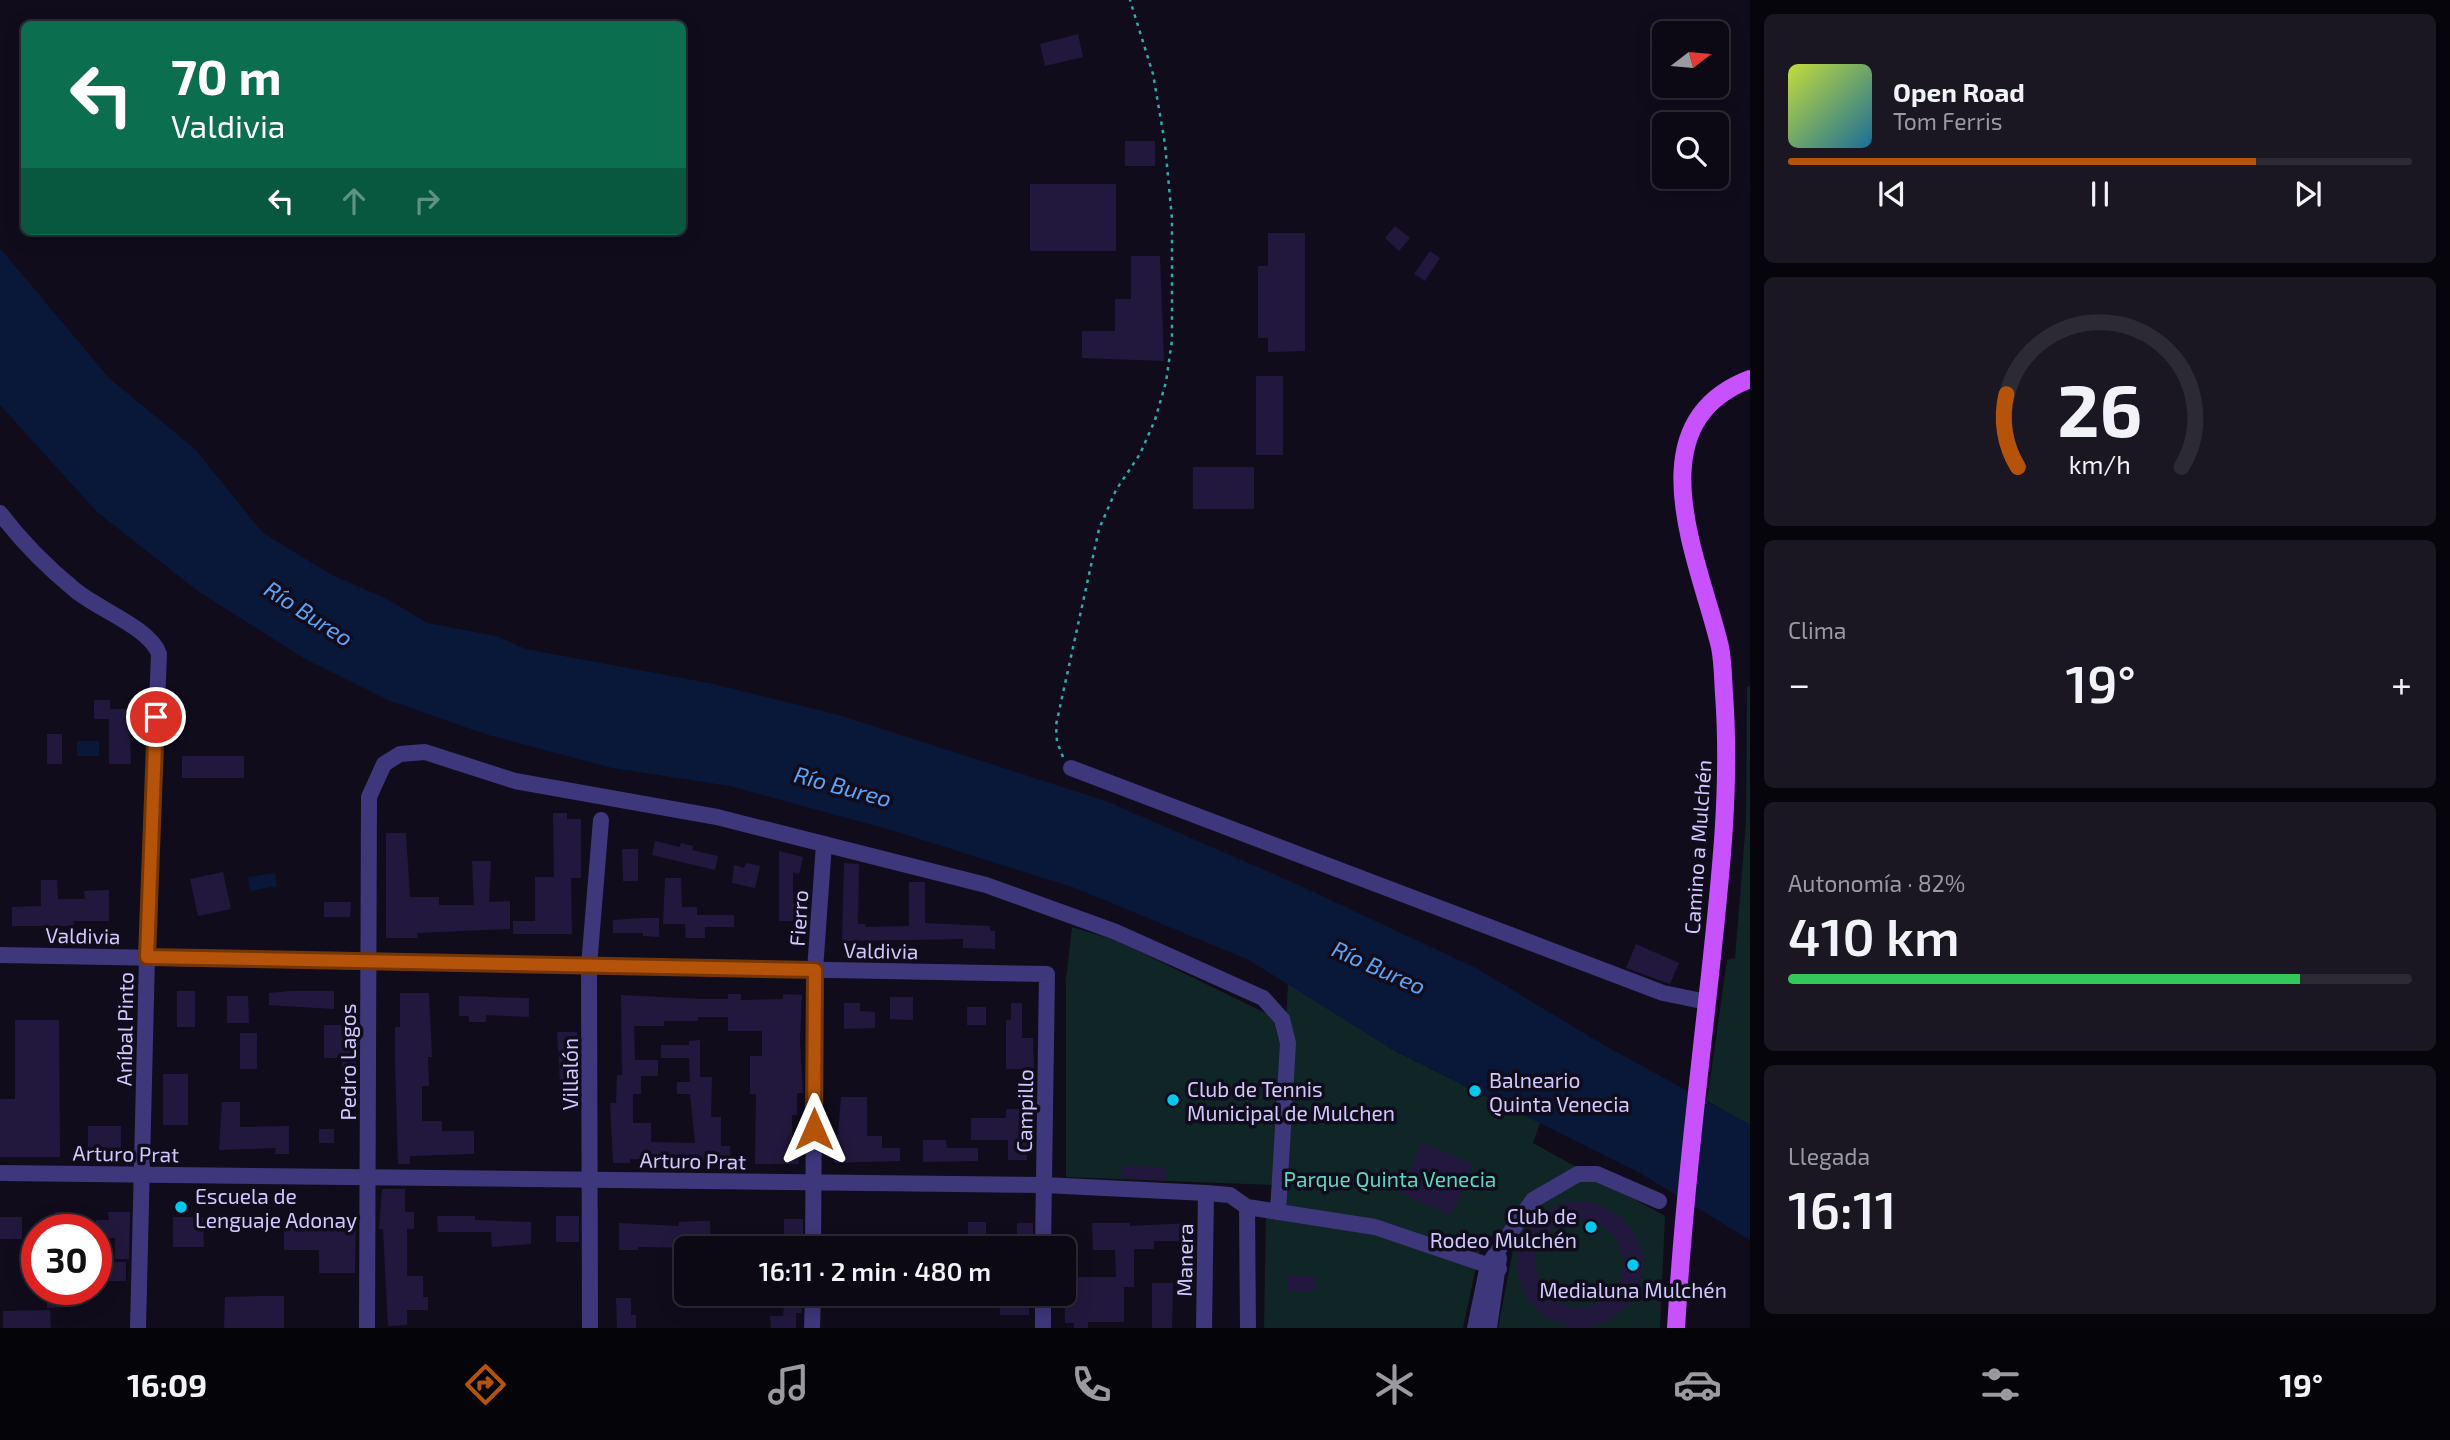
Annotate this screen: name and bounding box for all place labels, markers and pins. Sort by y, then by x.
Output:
pin [126,687,186,747]
place label: Balneario Quinta Venecia [1489,1067,1630,1117]
place label: Club de Tennis Municipal de Mulchen [1187,1076,1395,1125]
marker: Balneario Quinta Venecia [1467,1083,1483,1099]
marker: Club de Tennis Municipal de Mulchen [1165,1092,1181,1108]
place label: Escuela de Lenguaje Adonay [195,1183,357,1233]
marker: Escuela de Lenguaje Adonay [173,1199,189,1215]
place label: Club de Rodeo Mulchén [1430,1203,1577,1252]
marker: Club de Rodeo Mulchén [1583,1219,1599,1235]
marker: Medialuna Mulchén [1625,1257,1641,1273]
place label: Medialuna Mulchén [1539,1277,1727,1302]

